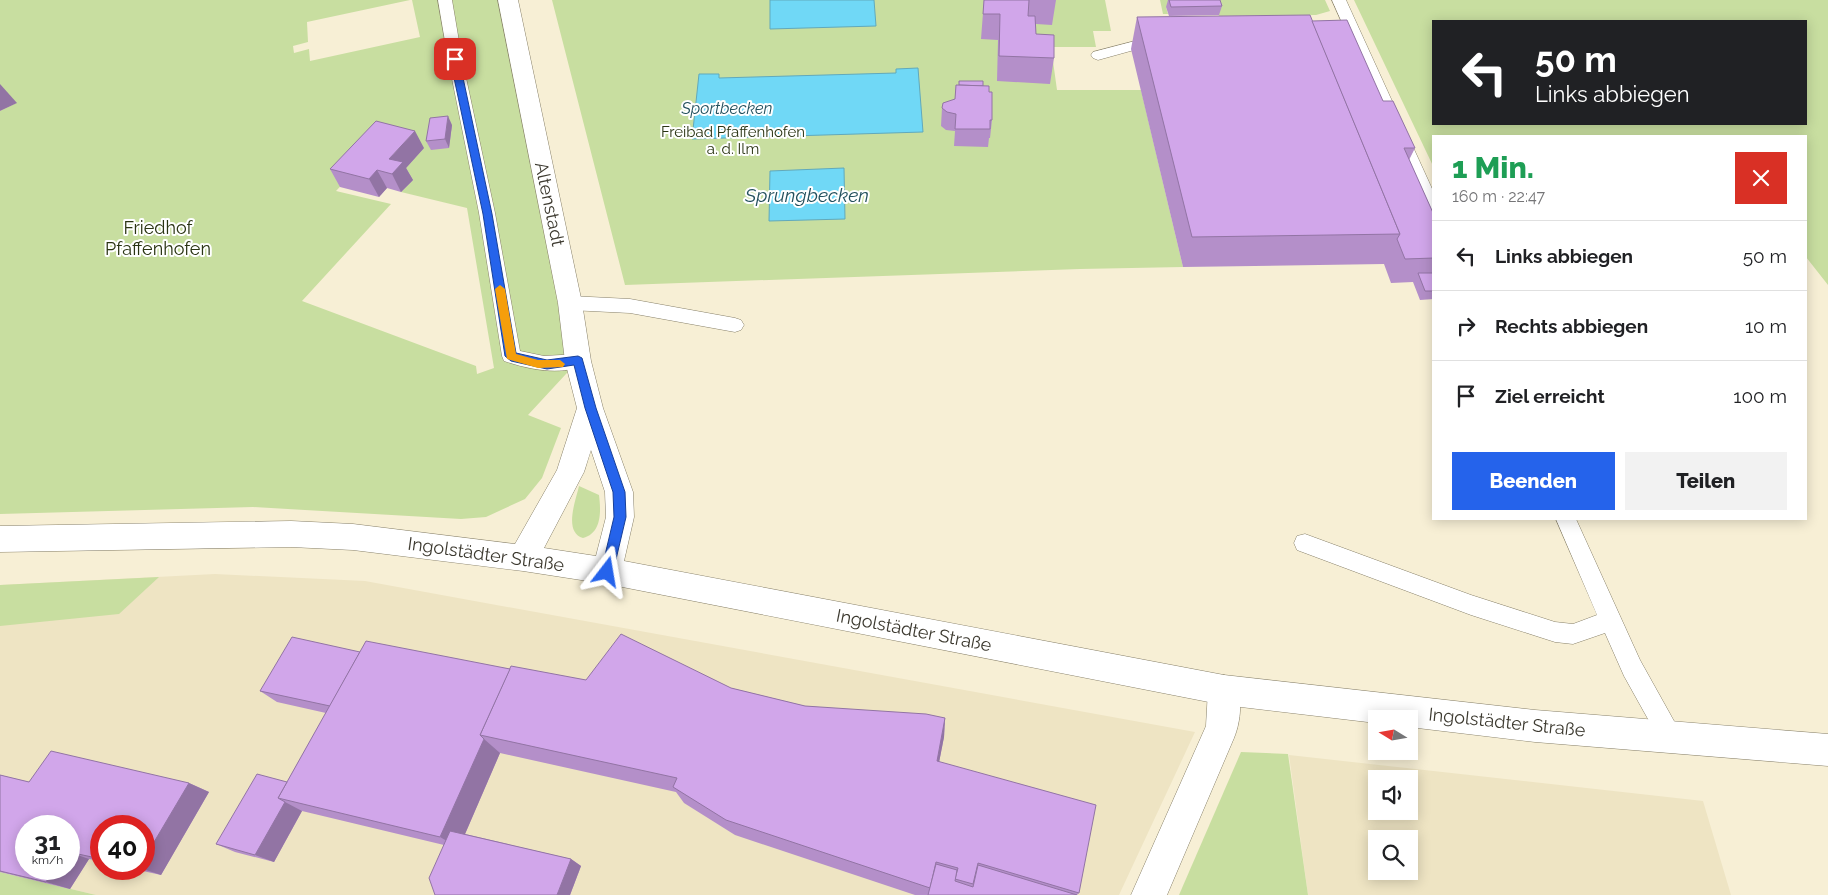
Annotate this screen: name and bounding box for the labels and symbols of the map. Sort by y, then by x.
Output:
pin [434,38,476,80]
water label: Sportbecken [680,99,773,118]
park label: Freibad Pfaffenhofen a. d. Ilm [661,123,805,158]
street label: Altenstadt [531,160,569,248]
water label: Sprungbecken [744,184,869,206]
park label: Friedhof Pfaffenhofen [105,217,211,259]
street label: Ingolstädter Straße [406,533,566,575]
position arrow [580,545,632,597]
street label: Ingolstädter Straße [835,605,994,655]
street label: Ingolstädter Straße [1427,703,1587,741]
north arrow [1368,710,1418,760]
speed limit sign: 40 [90,815,155,880]

